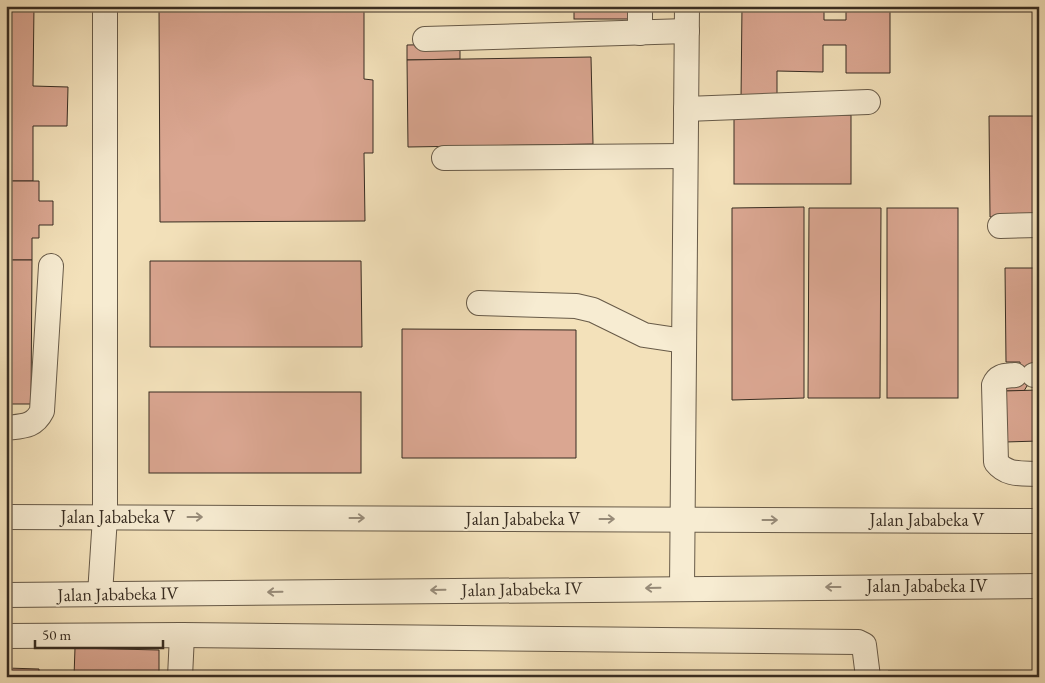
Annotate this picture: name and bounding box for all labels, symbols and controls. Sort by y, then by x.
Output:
street label: Jalan Jababeka V [59,505,176,528]
street label: Jalan Jababeka V [464,507,581,530]
street label: Jalan Jababeka V [868,508,985,531]
one-way arrow [186,512,203,522]
one-way arrow [349,513,365,523]
one-way arrow [599,514,615,524]
one-way arrow [762,515,778,525]
street label: Jalan Jababeka IV [864,574,988,597]
street label: Jalan Jababeka IV [459,576,584,601]
street label: Jalan Jababeka IV [55,581,180,606]
one-way arrow [825,582,841,592]
one-way arrow [645,583,661,593]
one-way arrow [430,585,446,595]
one-way arrow [267,587,284,597]
scale bar [35,618,162,650]
text: 50 m [42,625,71,644]

